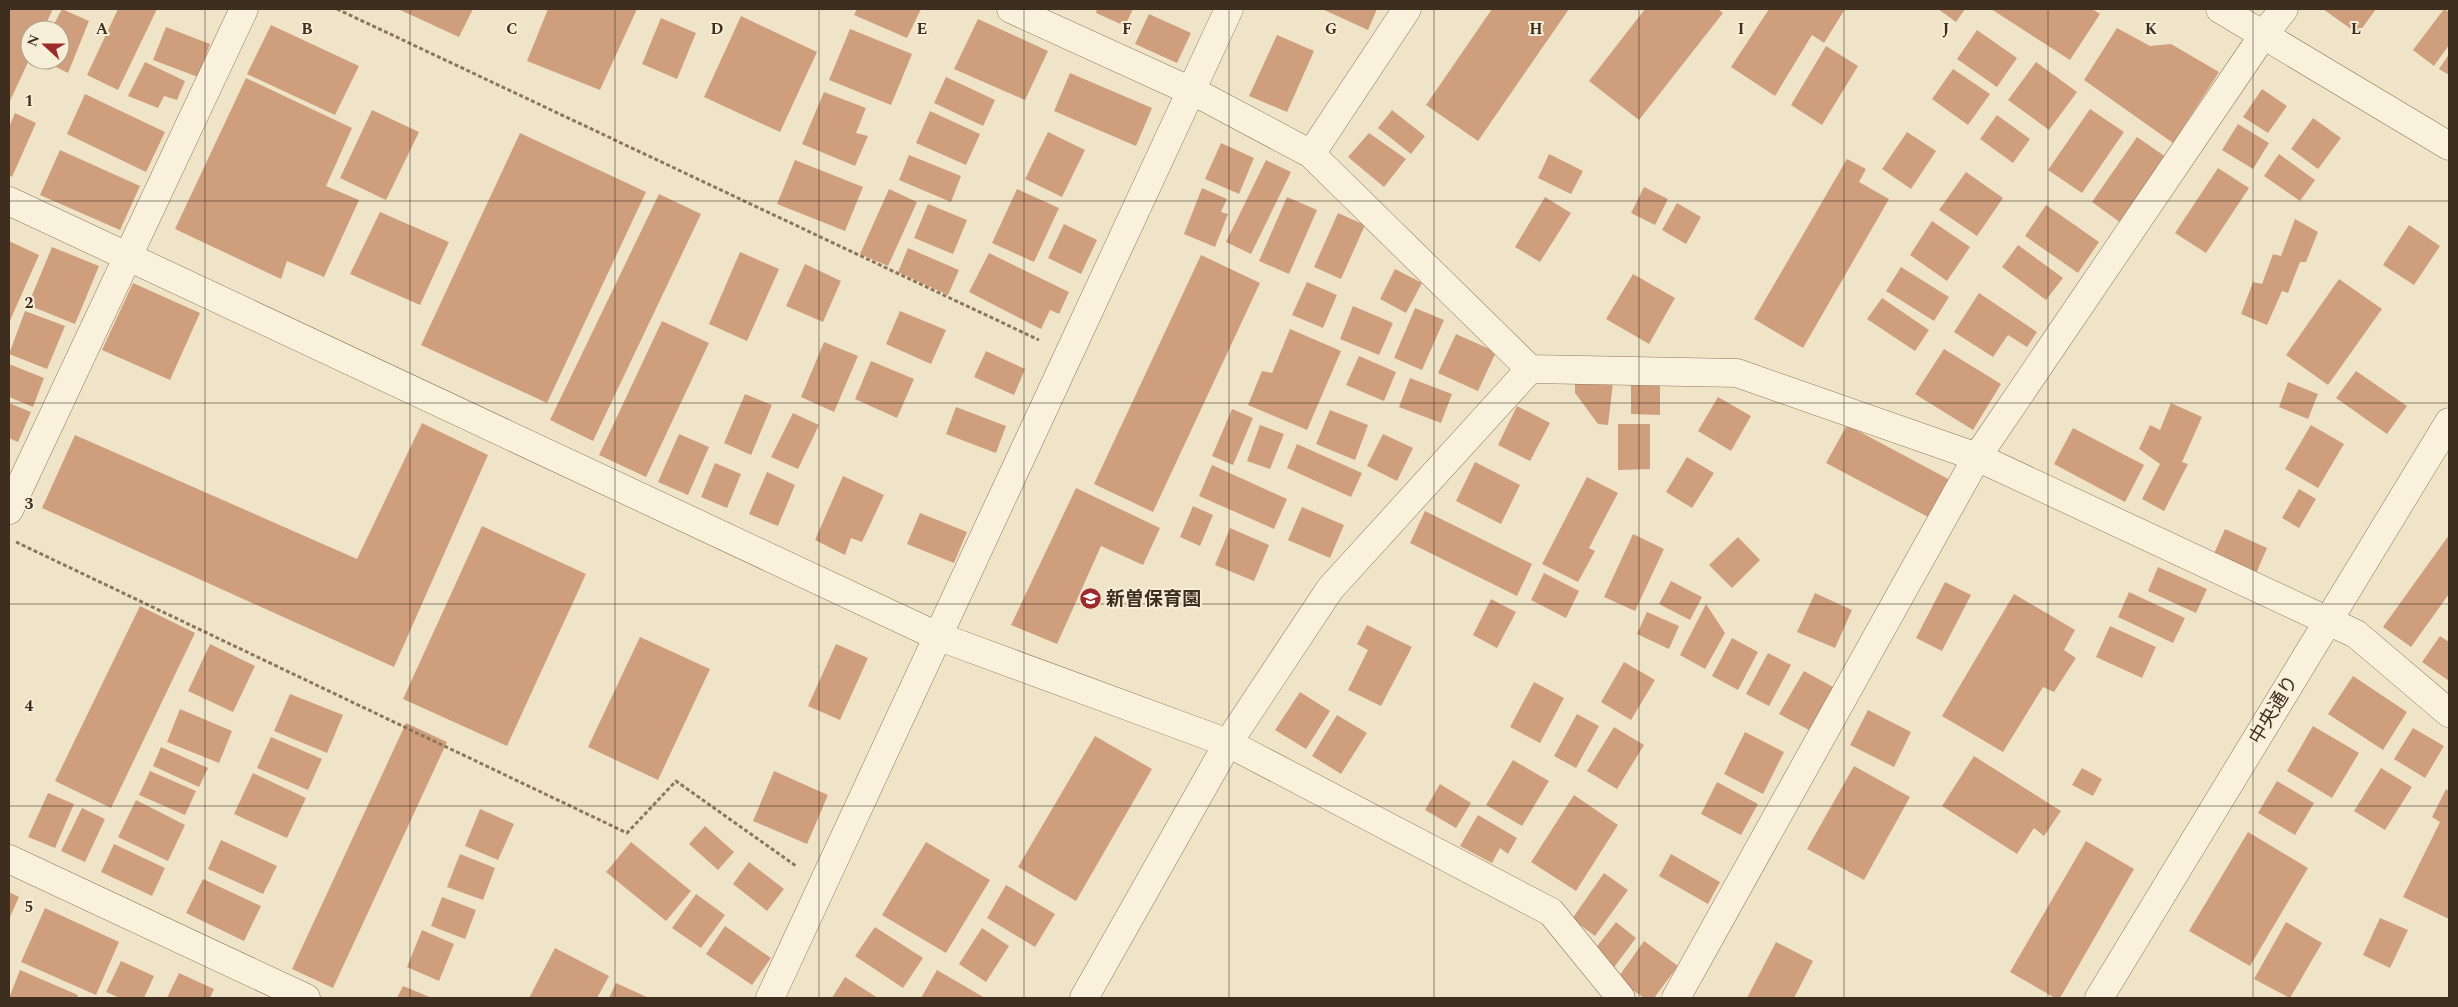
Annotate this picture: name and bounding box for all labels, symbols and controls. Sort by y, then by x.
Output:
text: A [96,17,109,41]
text: B [301,17,313,41]
text: C [506,17,518,41]
text: D [711,17,724,41]
text: E [917,17,927,41]
text: F [1122,17,1132,41]
text: G [1325,17,1337,41]
text: H [1529,17,1543,41]
text: I [1738,17,1744,41]
text: J [1943,17,1950,41]
text: K [2145,17,2158,41]
text: L [2351,17,2361,41]
north arrow [20,20,70,70]
text: N [21,31,45,50]
text: 1 [25,89,33,113]
text: 2 [25,291,34,315]
text: 3 [25,492,34,516]
place label: 新曽保育園 [1106,585,1201,614]
school or university icon: 新曽保育園 [1078,587,1102,611]
street label: 中央通り [2242,670,2306,750]
text: 4 [25,694,34,718]
text: 5 [25,895,33,919]

